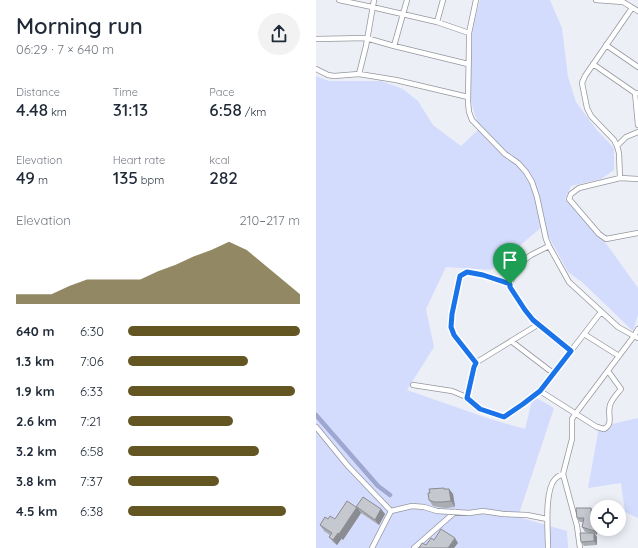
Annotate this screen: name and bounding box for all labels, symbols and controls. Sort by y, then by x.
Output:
text: Morning run [16,12,143,40]
button: share [258,13,300,55]
text: 06:29 · 7 × 640 m [16,41,114,57]
text: Distance [16,85,60,99]
text: Time [113,85,138,99]
text: Pace [209,85,234,99]
text: 4.48 [16,99,48,120]
text: 31:13 [113,99,148,120]
text: 6:58 [209,99,242,120]
text: km [48,105,67,119]
text: /km [242,105,266,119]
text: Elevation [16,153,62,167]
text: Heart rate [113,153,165,167]
text: kcal [209,153,230,167]
text: 49 [16,167,35,188]
text: 135 [113,167,138,188]
text: 282 [209,167,238,188]
text: m [35,173,48,187]
text: bpm [138,173,164,187]
text: Elevation [16,212,71,228]
text: 210–217 m [240,212,300,228]
pin [493,243,527,284]
icon: arrive [499,249,521,271]
text: 640 m [16,323,54,339]
text: 6:30 [80,323,104,339]
text: 1.3 km [16,353,54,369]
text: 7:06 [80,353,104,369]
text: 1.9 km [16,383,55,399]
text: 6:33 [80,383,103,399]
text: 2.6 km [16,413,57,429]
text: 7:21 [80,413,101,429]
text: 3.2 km [16,443,57,459]
text: 6:58 [80,443,104,459]
text: 3.8 km [16,473,56,489]
text: 7:37 [80,473,103,489]
map controls [590,500,626,536]
button: locate [590,500,626,536]
text: 4.5 km [16,503,57,519]
text: 6:38 [80,503,103,519]

